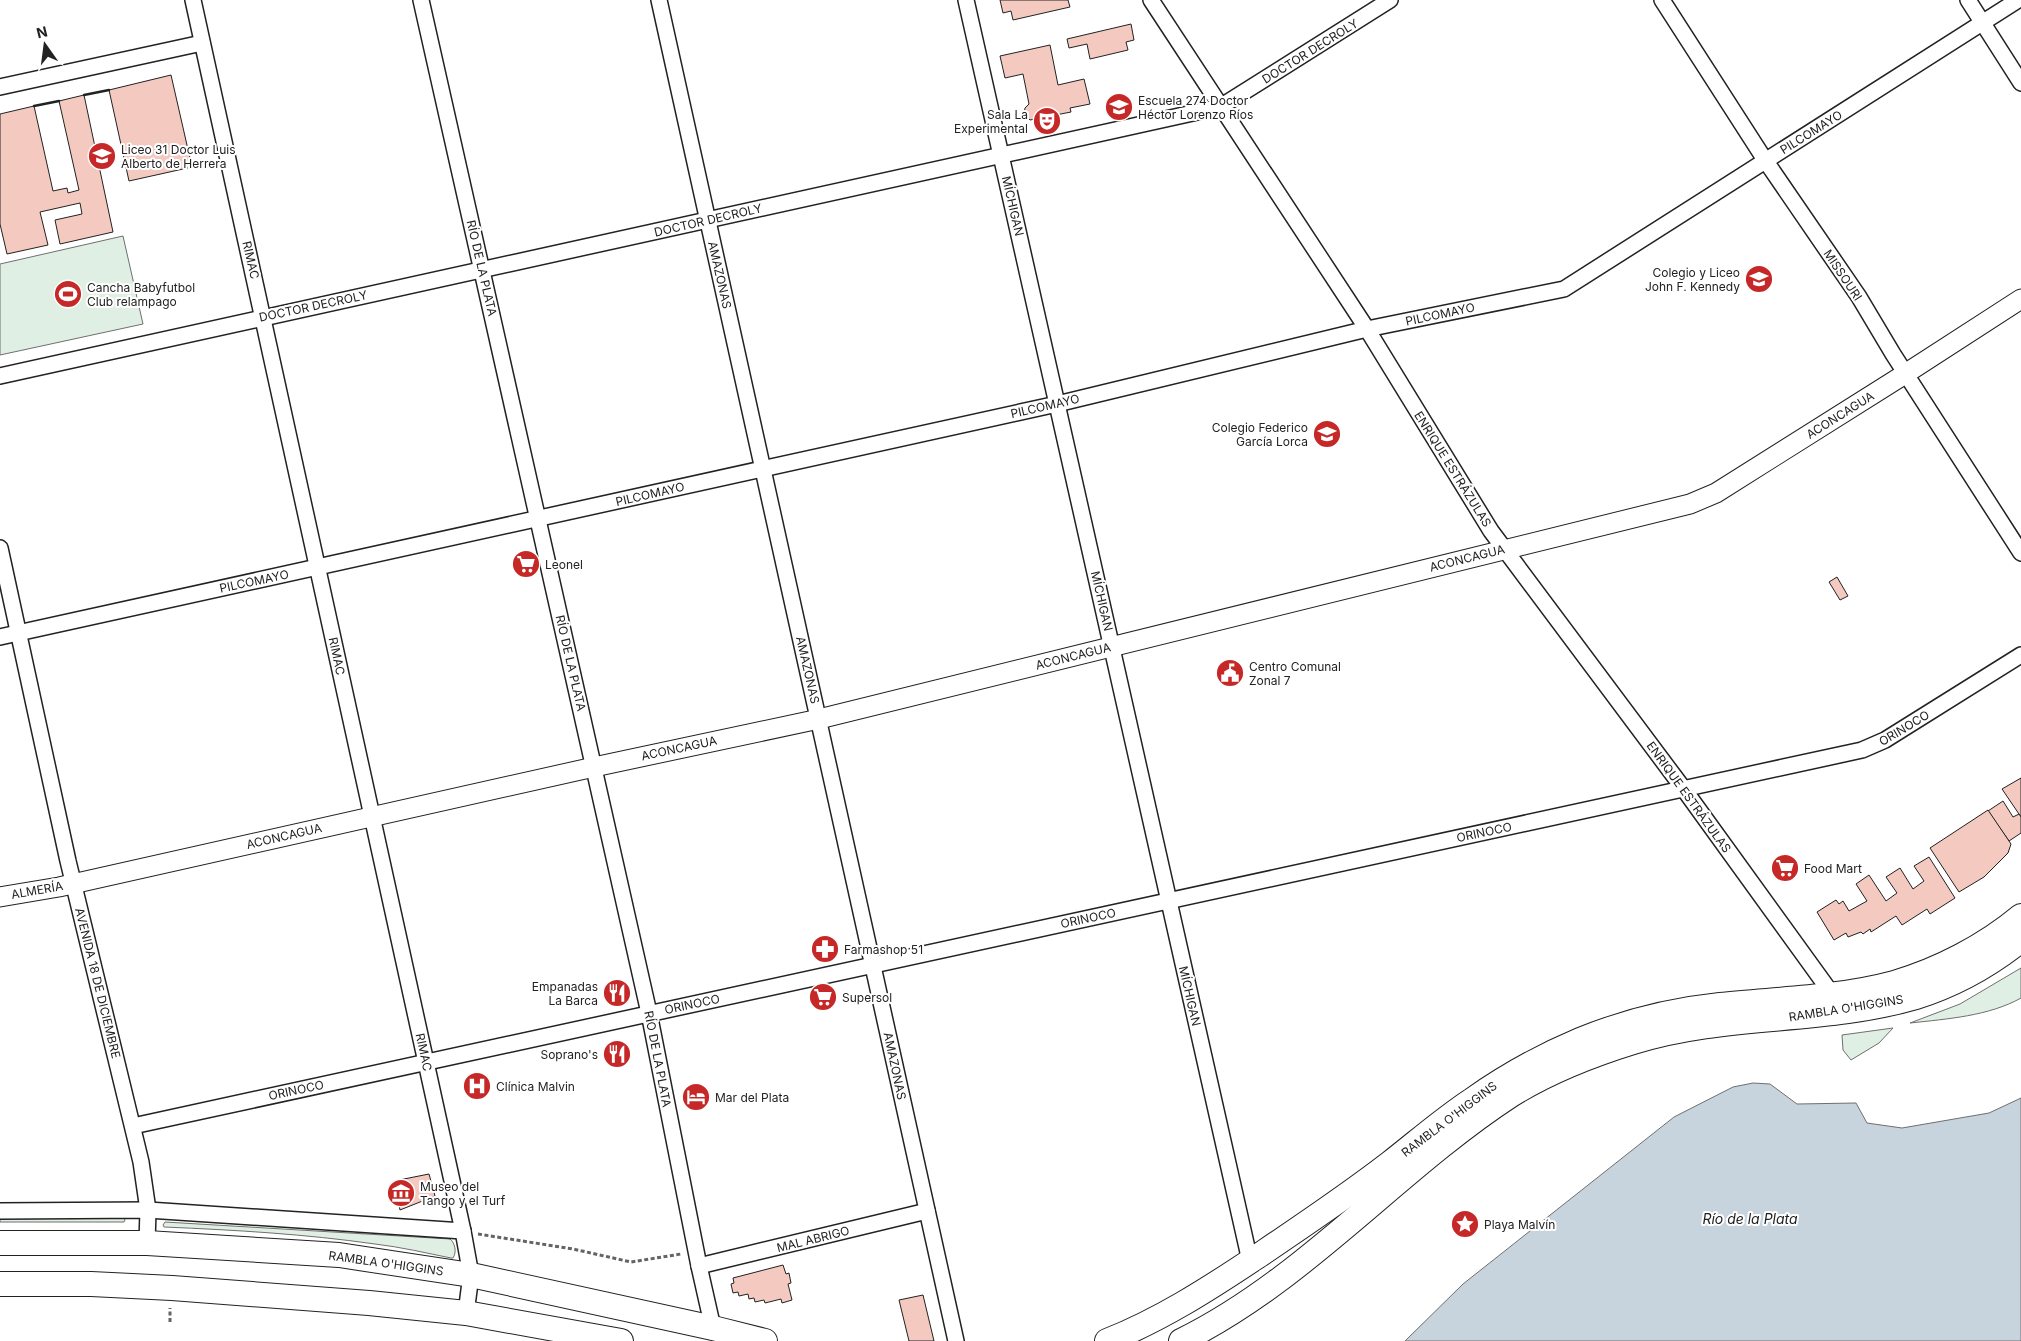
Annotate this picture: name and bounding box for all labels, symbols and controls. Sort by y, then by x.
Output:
street label: DOCTOR DECROLY [1259,15,1361,87]
north arrow [20,20,70,70]
text: N [35,22,49,41]
school or university icon: Escuela 274 Doctor Héctor Lorenzo Ríos [1104,92,1134,122]
place label: Escuela 274 Doctor Héctor Lorenzo Ríos [1138,93,1253,122]
theatre icon: Sala La Experimental [1032,106,1062,136]
place label: Sala La Experimental [954,107,1028,136]
street label: PILCOMAYO [1777,107,1845,157]
school or university icon: Liceo 31 Doctor Luis Alberto de Herrera [87,141,117,171]
place label: Liceo 31 Doctor Luis Alberto de Herrera [121,142,236,171]
street label: MÍCHIGAN [999,175,1027,237]
street label: DOCTOR DECROLY [653,200,763,240]
street label: RÍO DE LA PLATA [464,219,500,317]
street label: RIMAC [239,240,263,281]
street label: AMAZONAS [705,240,735,310]
street label: MISSOURI [1820,247,1866,303]
school or university icon: Colegio y Liceo John F. Kennedy [1744,264,1774,294]
place label: Colegio y Liceo John F. Kennedy [1645,265,1740,294]
sports icon: Cancha Babyfutbol Club relampago [53,279,83,309]
place label: Cancha Babyfutbol Club relampago [87,280,195,309]
street label: DOCTOR DECROLY [257,287,369,325]
street label: PILCOMAYO [1404,299,1476,329]
street label: ACONCAGUA [1803,388,1877,442]
street label: PILCOMAYO [1009,391,1081,421]
street label: ENRIQUE ESTRÁZULAS [1411,408,1495,530]
school or university icon: Colegio Federico García Lorca [1312,419,1342,449]
place label: Colegio Federico García Lorca [1212,420,1308,449]
street label: PILCOMAYO [614,479,686,509]
street label: ACONCAGUA [1428,541,1506,575]
supermarket icon: Leonel [511,549,541,579]
place label: Leonel [545,557,583,572]
street label: PILCOMAYO [218,566,290,596]
street label: MÍCHIGAN [1088,570,1116,632]
street label: RÍO DE LA PLATA [553,614,589,712]
street label: AMAZONAS [793,635,823,705]
street label: RIMAC [326,636,348,677]
street label: ACONCAGUA [1034,639,1112,673]
public building icon: Centro Comunal Zonal 7 [1215,658,1245,688]
place label: Centro Comunal Zonal 7 [1249,659,1341,688]
street label: ORINOCO [1876,707,1932,749]
street label: ACONCAGUA [640,733,718,763]
street label: ENRIQUE ESTRÁZULAS [1644,738,1735,856]
street label: ORINOCO [1455,819,1513,845]
street label: ACONCAGUA [245,820,323,852]
supermarket icon: Food Mart [1770,853,1800,883]
place label: Food Mart [1804,861,1862,876]
street label: ALMERÍA [10,878,64,902]
street label: ORINOCO [1059,905,1117,931]
street label: AVENIDA 18 DE DICIEMBRE [72,906,124,1060]
pharmacy icon: Farmashop 51 [810,934,840,964]
place label: Farmashop 51 [844,942,923,957]
street label: MÍCHIGAN [1176,965,1204,1027]
restaurant icon: Empanadas La Barca [602,978,632,1008]
place label: Empanadas La Barca [532,979,598,1008]
supermarket icon: Supersol [808,982,838,1012]
place label: Supersol [842,990,892,1005]
street label: ORINOCO [663,991,721,1017]
street label: RAMBLA O'HIGGINS [1788,991,1905,1024]
street label: RÍO DE LA PLATA [641,1010,675,1108]
street label: AMAZONAS [881,1031,910,1101]
street label: RIMAC [413,1032,435,1073]
restaurant icon: Soprano's [602,1039,632,1069]
place label: Soprano's [540,1047,598,1062]
hospital icon: Clínica Malvin [462,1071,492,1101]
street label: ORINOCO [267,1077,325,1103]
street label: RAMBLA O'HIGGINS [1398,1078,1500,1160]
place label: Clínica Malvin [496,1079,575,1094]
hotel icon: Mar del Plata [681,1082,711,1112]
place label: Mar del Plata [715,1090,789,1105]
museum icon: Museo del Tango y el Turf [386,1178,416,1208]
place label: Museo del Tango y el Turf [420,1179,506,1208]
place icon: Playa Malvín [1450,1209,1480,1239]
water label: Río de la Plata [1702,1210,1798,1227]
place label: Playa Malvín [1484,1217,1555,1232]
street label: MAL ABRIGO [775,1223,851,1255]
street label: RAMBLA O'HIGGINS [328,1248,445,1279]

